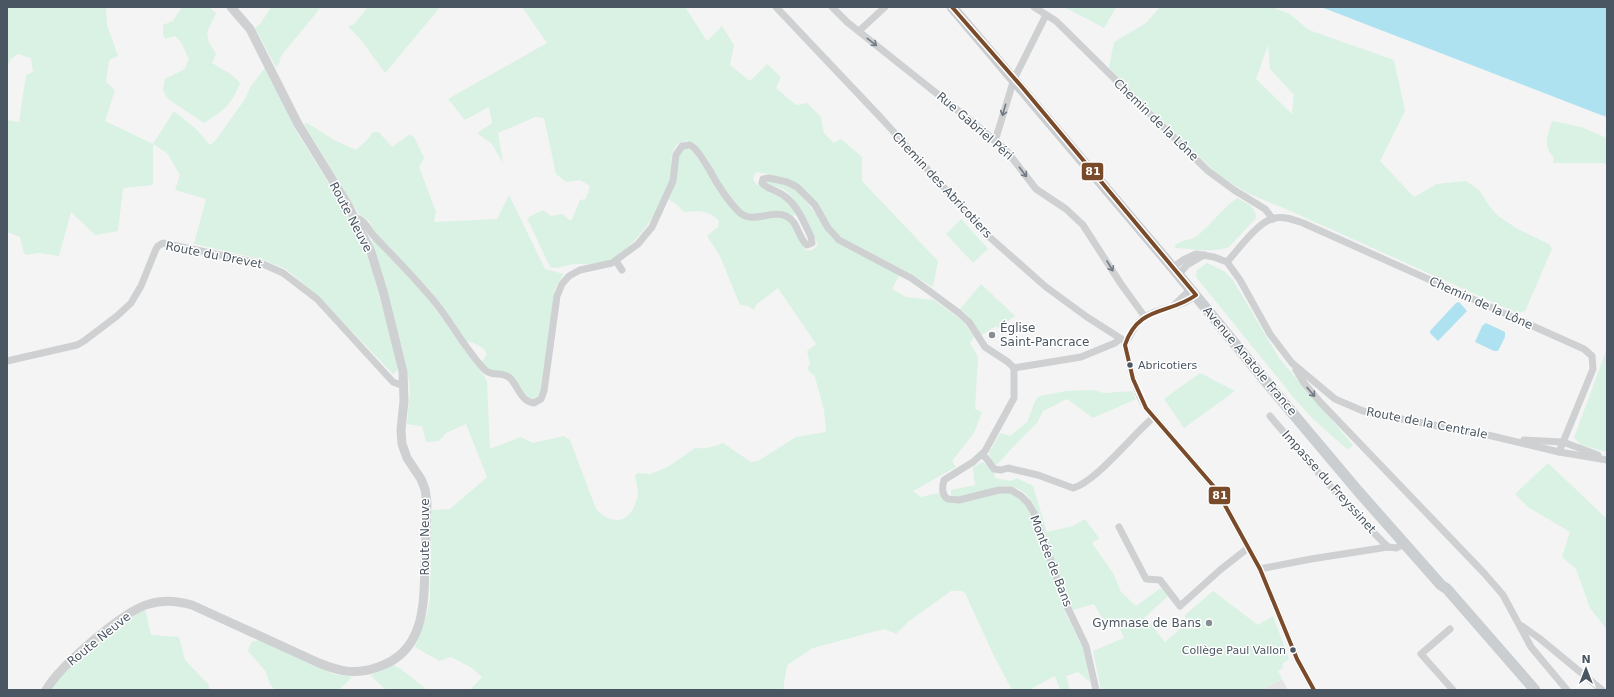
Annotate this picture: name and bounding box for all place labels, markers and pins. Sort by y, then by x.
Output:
place label: Église Saint-Pancrace [1000,320,1089,349]
marker: Église Saint-Pancrace [987,330,997,340]
place label: Abricotiers [1138,359,1198,372]
marker: Abricotiers [1125,360,1135,370]
place label: Gymnase de Bans [1092,616,1201,630]
marker: Gymnase de Bans [1204,618,1214,628]
place label: Collège Paul Vallon [1182,644,1286,657]
marker: Collège Paul Vallon [1288,645,1298,655]

